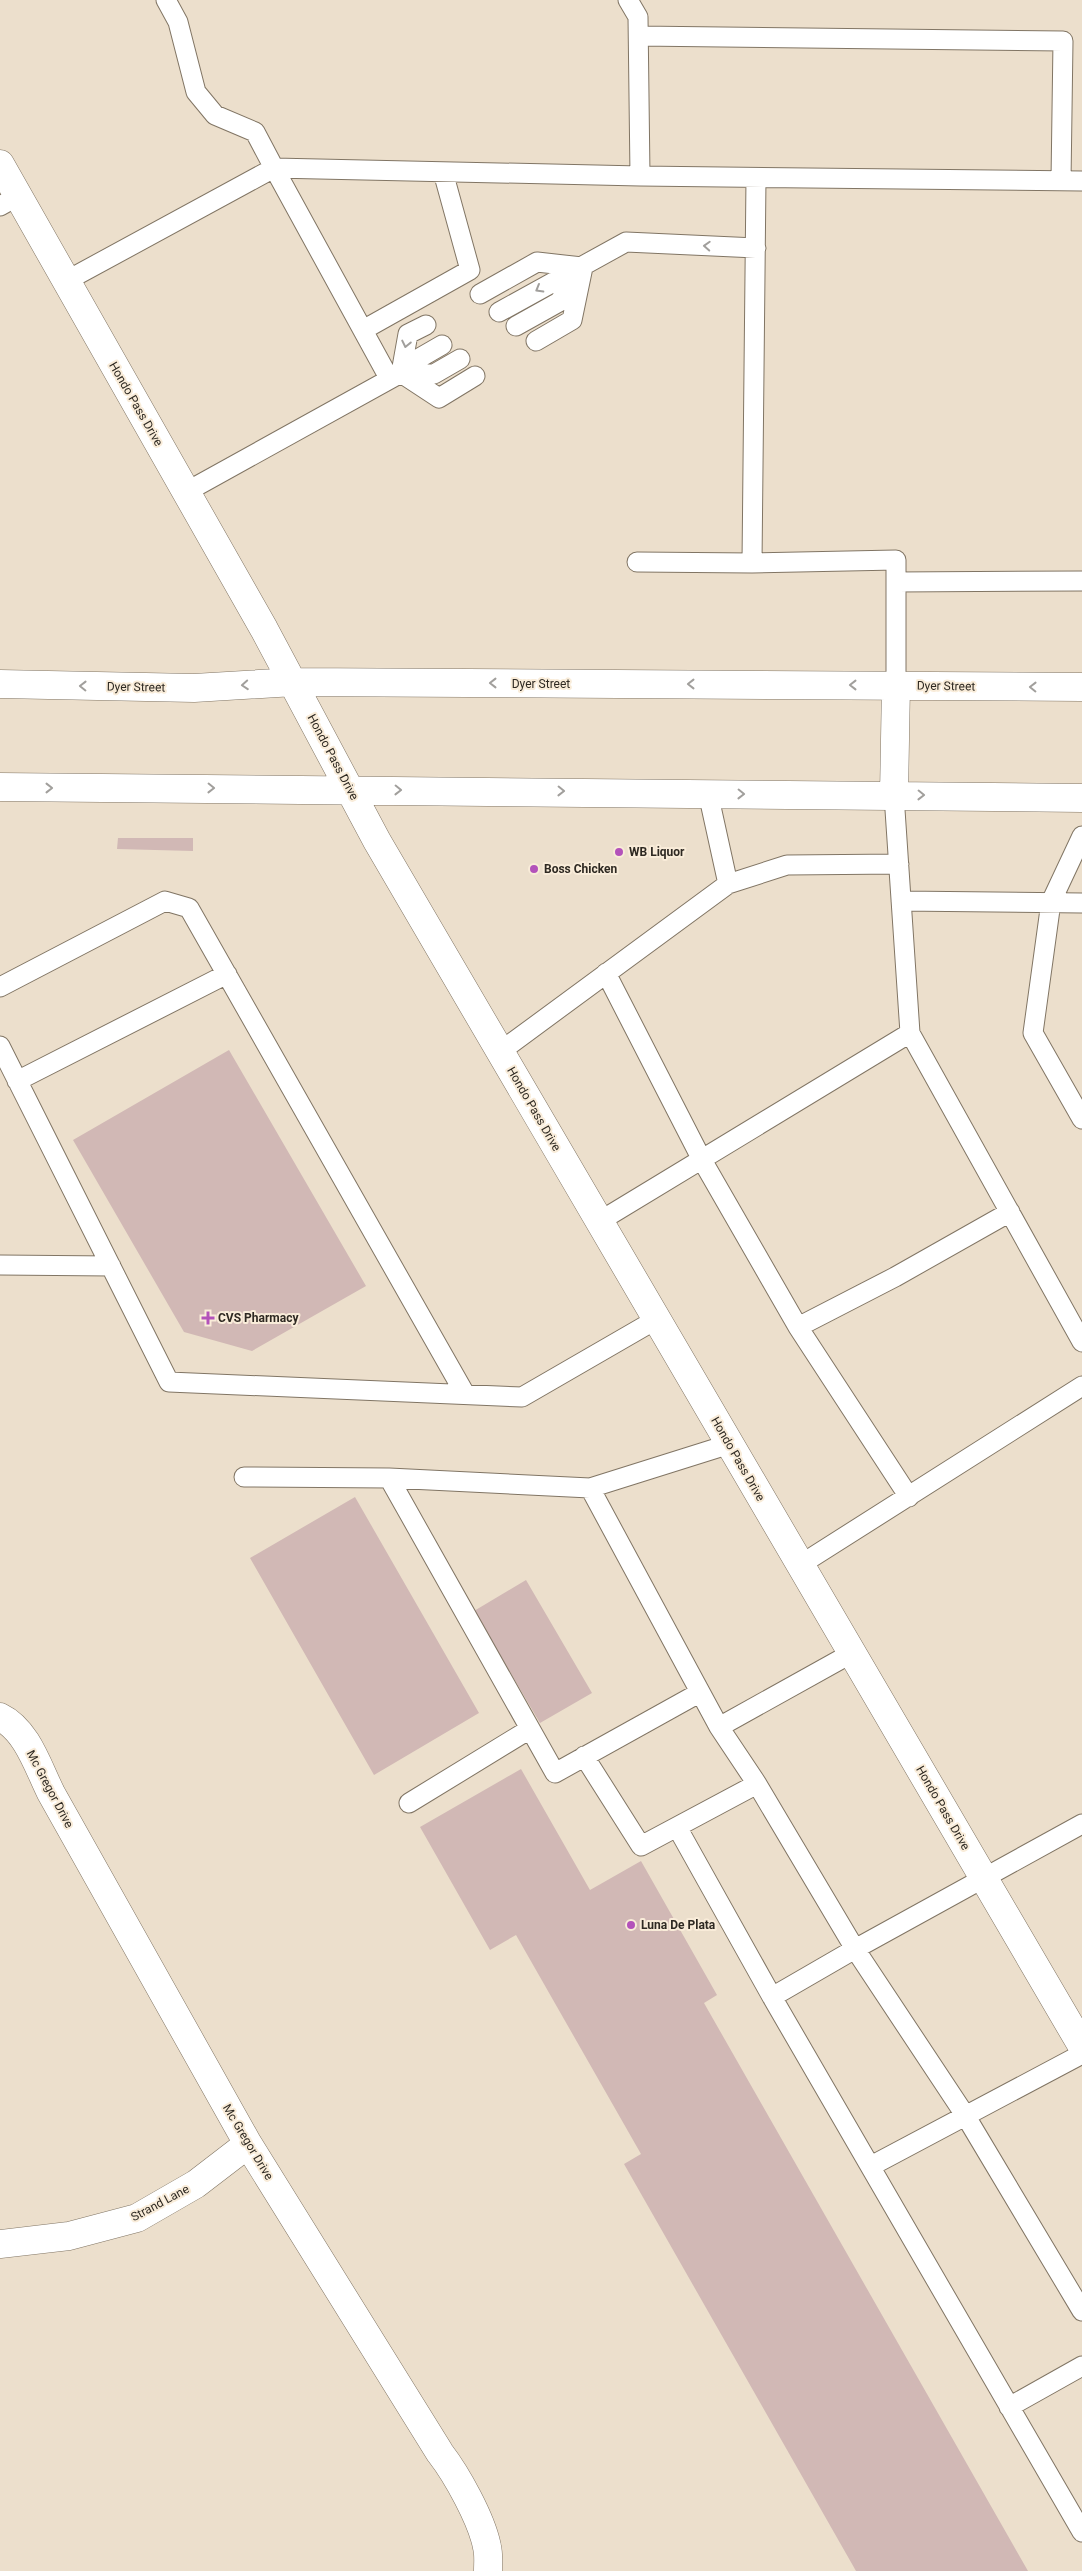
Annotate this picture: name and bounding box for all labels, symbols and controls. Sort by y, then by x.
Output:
one-way arrow [703,240,711,251]
one-way arrow [535,282,544,292]
one-way arrow [402,339,412,348]
street label: Hondo Pass Drive [106,359,166,449]
street label: Dyer Street [512,677,570,691]
one-way arrow [489,678,497,688]
street label: Dyer Street [917,678,975,694]
street label: Dyer Street [107,679,165,695]
one-way arrow [687,679,694,689]
one-way arrow [241,680,249,691]
one-way arrow [849,680,857,690]
one-way arrow [78,681,86,691]
one-way arrow [1029,682,1037,692]
street label: Hondo Pass Drive [305,712,361,802]
one-way arrow [45,783,53,793]
one-way arrow [208,783,215,793]
one-way arrow [395,785,403,795]
one-way arrow [557,786,565,797]
one-way arrow [737,788,745,799]
one-way arrow [918,790,925,800]
place label: WB Liquor [629,845,685,859]
marker: WB Liquor [613,846,625,858]
place label: Boss Chicken [544,862,618,876]
marker: Boss Chicken [528,863,540,875]
street label: Hondo Pass Drive [504,1064,564,1154]
place label: CVS Pharmacy [218,1311,299,1325]
marker: CVS Pharmacy [202,1312,214,1324]
street label: Hondo Pass Drive [708,1414,768,1504]
street label: Mc Gregor Drive [24,1748,76,1830]
street label: Hondo Pass Drive [913,1763,973,1853]
place label: Luna De Plata [641,1918,716,1932]
marker: Luna De Plata [625,1919,637,1931]
street label: Mc Gregor Drive [220,2102,276,2182]
street label: Strand Lane [129,2182,191,2224]

